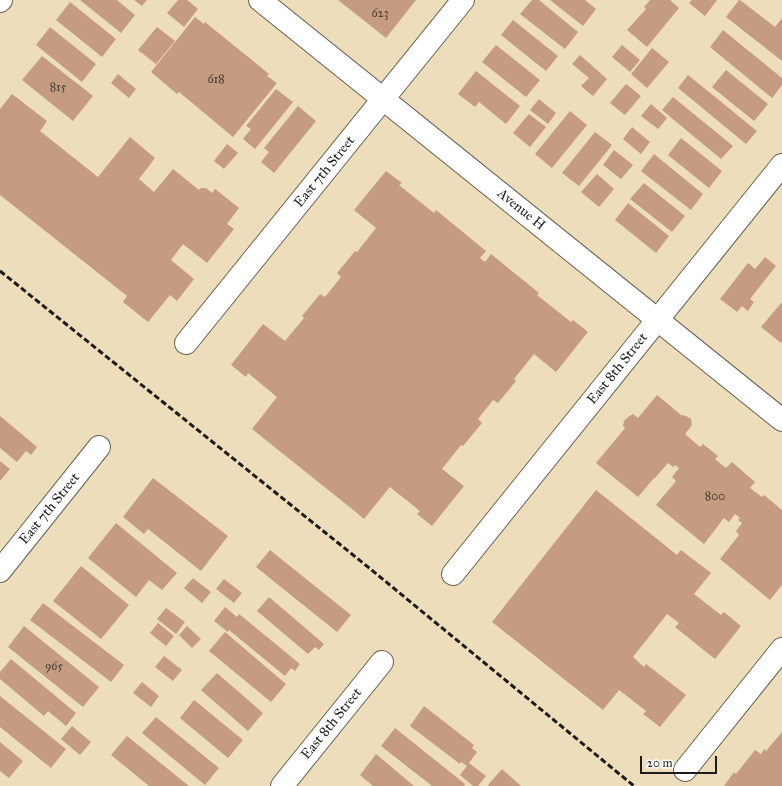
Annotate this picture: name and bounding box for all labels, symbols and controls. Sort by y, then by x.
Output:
house number: 623 [372,7,388,21]
house number: 618 [207,73,225,87]
house number: 815 [50,81,66,95]
street label: East 7th Street [291,133,359,211]
street label: Avenue H [494,185,548,235]
street label: East 8th Street [584,330,652,408]
street label: East 7th Street [16,470,84,548]
house number: 800 [705,490,725,504]
house number: 965 [45,660,63,674]
street label: East 8th Street [298,685,366,763]
scale bar [642,748,719,774]
text: 20 m [647,756,673,770]

